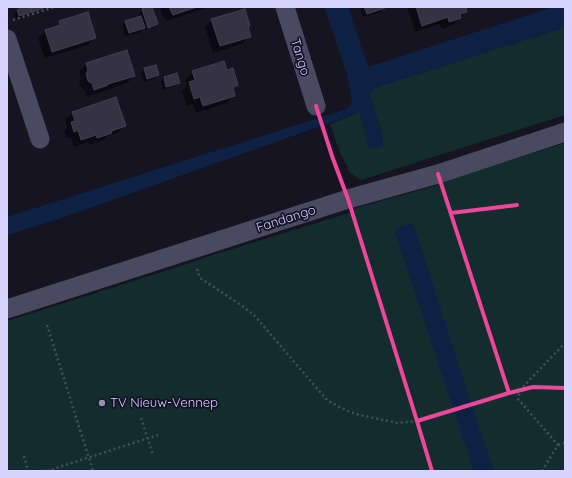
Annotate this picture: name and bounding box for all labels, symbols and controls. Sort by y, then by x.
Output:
street label: Tango [287,37,313,77]
street label: Fandango [254,202,318,236]
place label: TV Nieuw-Vennep [110,395,218,411]
marker: TV Nieuw-Vennep [97,398,107,408]

